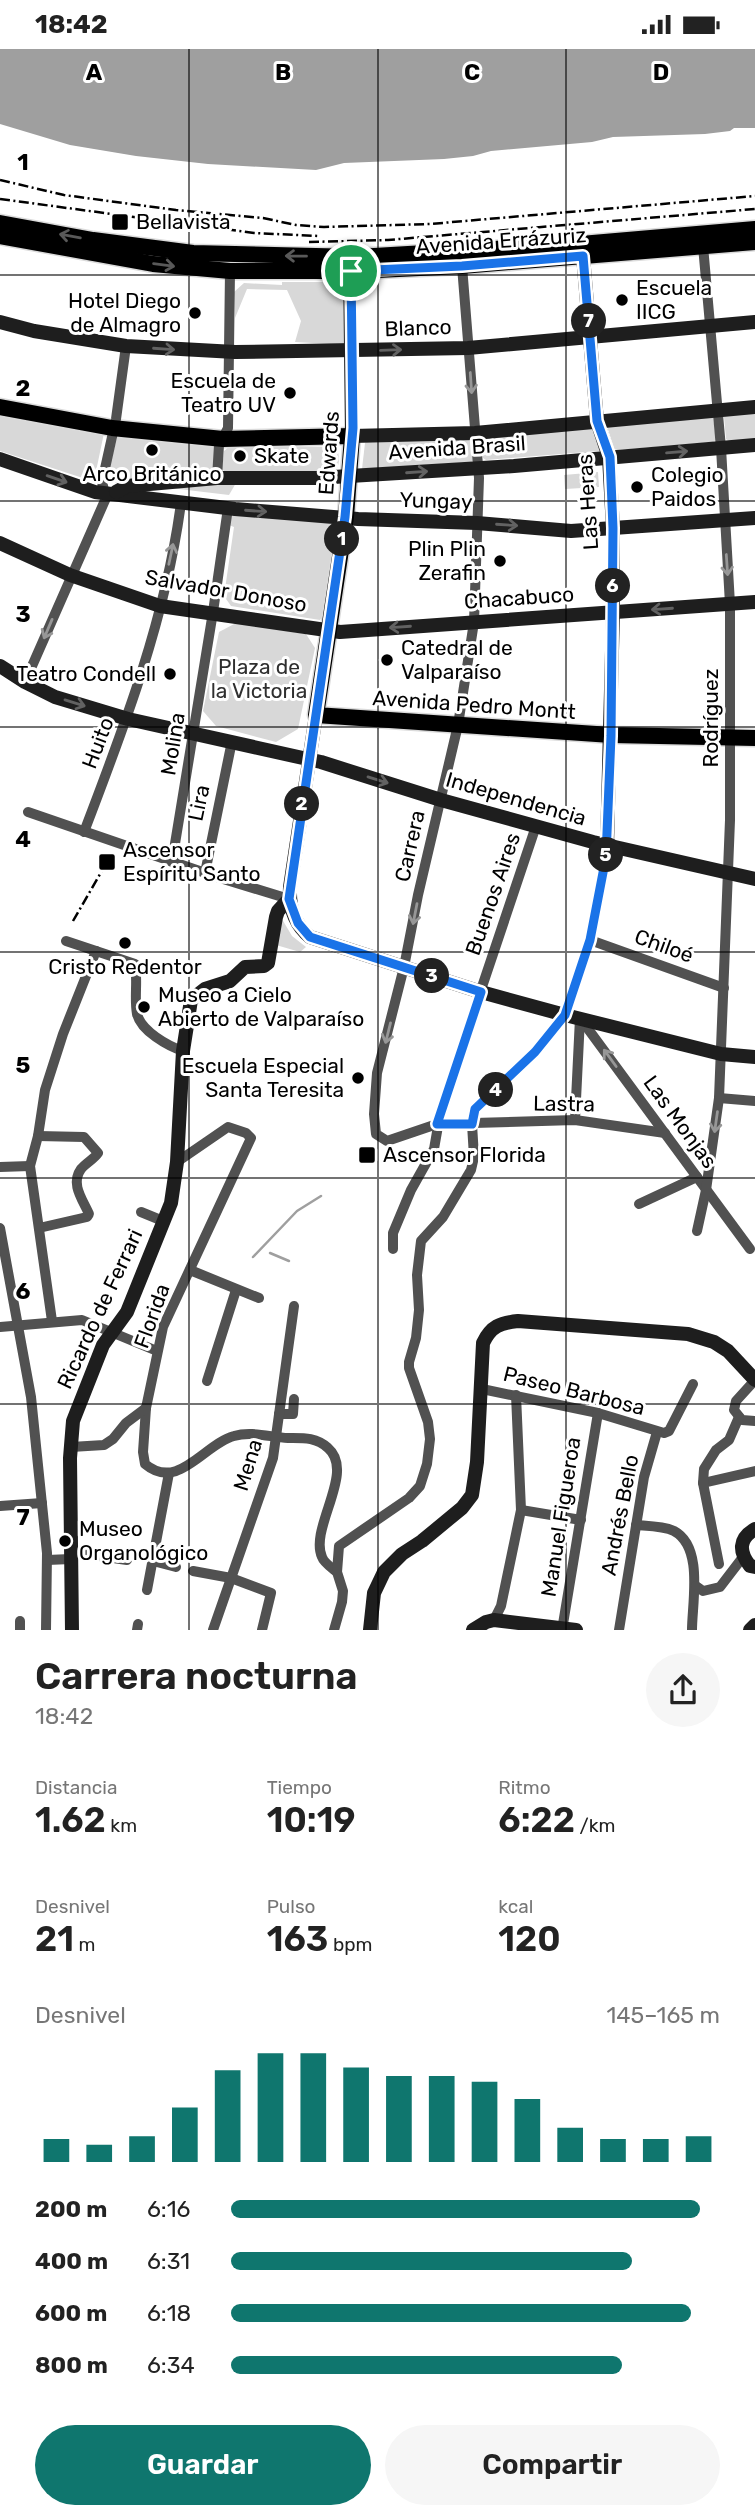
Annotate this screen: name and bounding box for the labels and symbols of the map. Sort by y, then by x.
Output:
text: A [86,58,103,86]
text: B [275,58,291,86]
text: C [464,58,480,86]
text: D [653,58,669,86]
text: 1 [17,148,29,176]
place label: Bellavista [136,209,231,234]
marker: Bellavista [110,212,130,232]
street label: Avenida Errázuriz [415,222,587,259]
one-way arrow [59,229,82,242]
pin [321,241,381,301]
one-way arrow [285,249,308,263]
one-way arrow [152,259,174,272]
place label: Escuela IICG [636,275,712,324]
place label: Hotel Diego de Almagro [68,288,181,337]
marker: Escuela IICG [614,292,630,308]
pin: 7 [572,303,606,339]
marker: Hotel Diego de Almagro [187,305,203,321]
street label: Blanco [384,314,452,341]
one-way arrow [152,343,175,356]
one-way arrow [379,344,402,357]
place label: Escuela de Teatro UV [170,368,276,417]
one-way arrow [465,371,478,394]
text: 2 [16,374,30,402]
marker: Escuela de Teatro UV [282,385,298,401]
street label: Edwards [313,410,344,496]
street label: Avenida Brasil [387,430,527,465]
marker: Arco Británico [144,442,160,458]
place label: Skate [254,443,309,468]
one-way arrow [666,445,688,458]
marker: Skate [232,448,248,464]
street label: Las Heras [572,453,603,551]
place label: Arco Británico [83,461,221,486]
place label: Colegio Paidos [651,462,724,511]
one-way arrow [406,465,428,478]
one-way arrow [46,473,68,486]
marker: Colegio Paidos [629,479,645,495]
street label: Yungay [399,487,473,514]
one-way arrow [244,504,267,517]
one-way arrow [495,519,518,532]
pin: 1 [324,521,360,557]
place label: Plin Plin Zerafin [408,536,486,585]
one-way arrow [164,543,178,566]
marker: Plin Plin Zerafin [492,553,508,569]
one-way arrow [721,553,734,576]
street label: Salvador Donoso [143,564,309,617]
pin: 6 [596,569,630,603]
street label: Chacabuco [463,581,575,614]
text: 3 [15,600,31,628]
one-way arrow [651,603,673,616]
one-way arrow [41,617,54,639]
one-way arrow [390,621,412,634]
place label: Catedral de Valparaíso [401,635,513,684]
marker: Catedral de Valparaíso [379,652,395,668]
park label: Plaza de la Victoria [211,654,307,703]
place label: Teatro Condell [16,661,156,686]
marker: Teatro Condell [162,666,178,682]
street label: Rodríguez [698,669,723,767]
street label: Avenida Pedro Montt [372,685,577,724]
one-way arrow [64,698,86,711]
street label: Molina [155,711,190,777]
street label: Huito [76,714,119,772]
street label: Independencia [443,767,589,831]
one-way arrow [367,774,389,787]
street label: Lira [183,783,215,823]
pin: 2 [284,787,320,821]
street label: Carrera [389,808,430,884]
text: 4 [15,825,31,853]
street label: Buenos Aires [460,829,525,958]
place label: Ascensor Espíritu Santo [123,837,261,886]
pin: 5 [588,837,624,873]
marker: Ascensor Espíritu Santo [97,852,117,872]
one-way arrow [407,902,421,925]
street label: Chiloé [631,923,697,968]
marker: Cristo Redentor [117,935,133,951]
place label: Cristo Redentor [48,954,202,979]
pin: 3 [414,958,450,993]
place label: Museo a Cielo Abierto de Valparaíso [158,982,364,1031]
marker: Museo a Cielo Abierto de Valparaíso [136,999,152,1015]
one-way arrow [381,1021,394,1044]
one-way arrow [603,1049,618,1068]
text: 5 [16,1051,31,1079]
place label: Escuela Especial Santa Teresita [182,1053,344,1102]
marker: Escuela Especial Santa Teresita [350,1070,366,1086]
street label: Las Monjas [638,1071,722,1173]
pin: 4 [478,1073,514,1107]
street label: Lastra [533,1090,595,1117]
one-way arrow [709,1110,722,1133]
place label: Ascensor Florida [383,1142,546,1167]
marker: Ascensor Florida [357,1145,377,1165]
street label: Ricardo de Ferrari [52,1225,147,1393]
text: 6 [16,1277,31,1305]
street label: Florida [128,1280,175,1351]
street label: Paseo Barbosa [501,1361,647,1420]
street label: Manuel Figueroa [536,1435,585,1599]
street label: Mena [228,1436,267,1494]
street label: Andrés Bello [596,1452,643,1578]
text: 7 [16,1503,30,1531]
place label: Museo Organológico [79,1516,208,1565]
marker: Museo Organológico [57,1533,73,1549]

